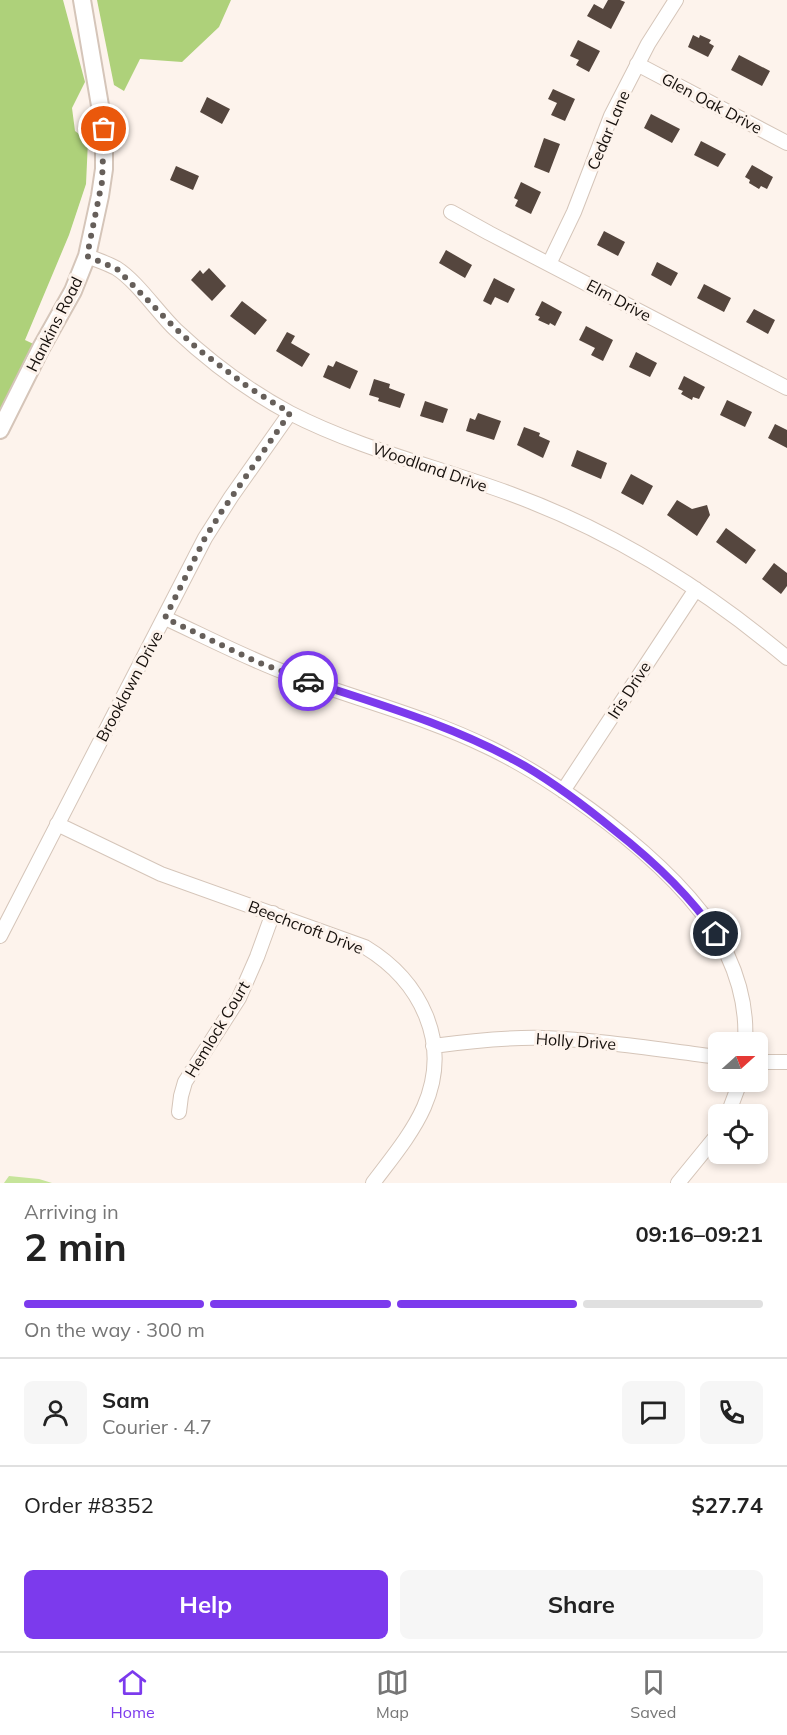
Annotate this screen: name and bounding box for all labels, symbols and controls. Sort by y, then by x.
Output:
street label: Glen Oak Drive [658,68,766,138]
street label: Cedar Lane [582,87,634,173]
pin [78,103,129,154]
icon: bag [87,112,120,145]
street label: Hankins Road [21,273,87,375]
street label: Elm Drive [583,275,655,325]
street label: Woodland Drive [370,438,490,496]
street label: Brooklawn Drive [91,627,167,745]
courier [278,651,338,711]
street label: Iris Drive [603,657,655,723]
icon: car [292,665,325,698]
street label: Beechcroft Drive [246,896,366,958]
pin [690,908,741,959]
icon: home [699,917,732,950]
street label: Hemlock Court [180,977,254,1081]
street label: Holly Drive [535,1028,617,1054]
north arrow [708,1032,768,1092]
map controls [708,1032,768,1164]
button: locate [708,1104,768,1164]
text: Arriving in [24,1199,119,1224]
text: 09:16–09:21 [635,1220,763,1248]
text: 2 min [24,1222,127,1271]
text: On the way · 300 m [24,1317,205,1342]
button: person [24,1381,87,1444]
button: chat [622,1381,685,1444]
button: phone [700,1381,763,1444]
text: Sam [102,1386,150,1414]
text: Courier · 4.7 [102,1414,212,1439]
text: Order #8352 [24,1491,154,1519]
text: $27.74 [692,1491,763,1519]
button: Help [24,1570,388,1639]
button: Share [400,1570,763,1639]
tab: Home [111,1666,155,1722]
tab: Map [376,1666,409,1722]
tab: Saved [630,1666,676,1722]

